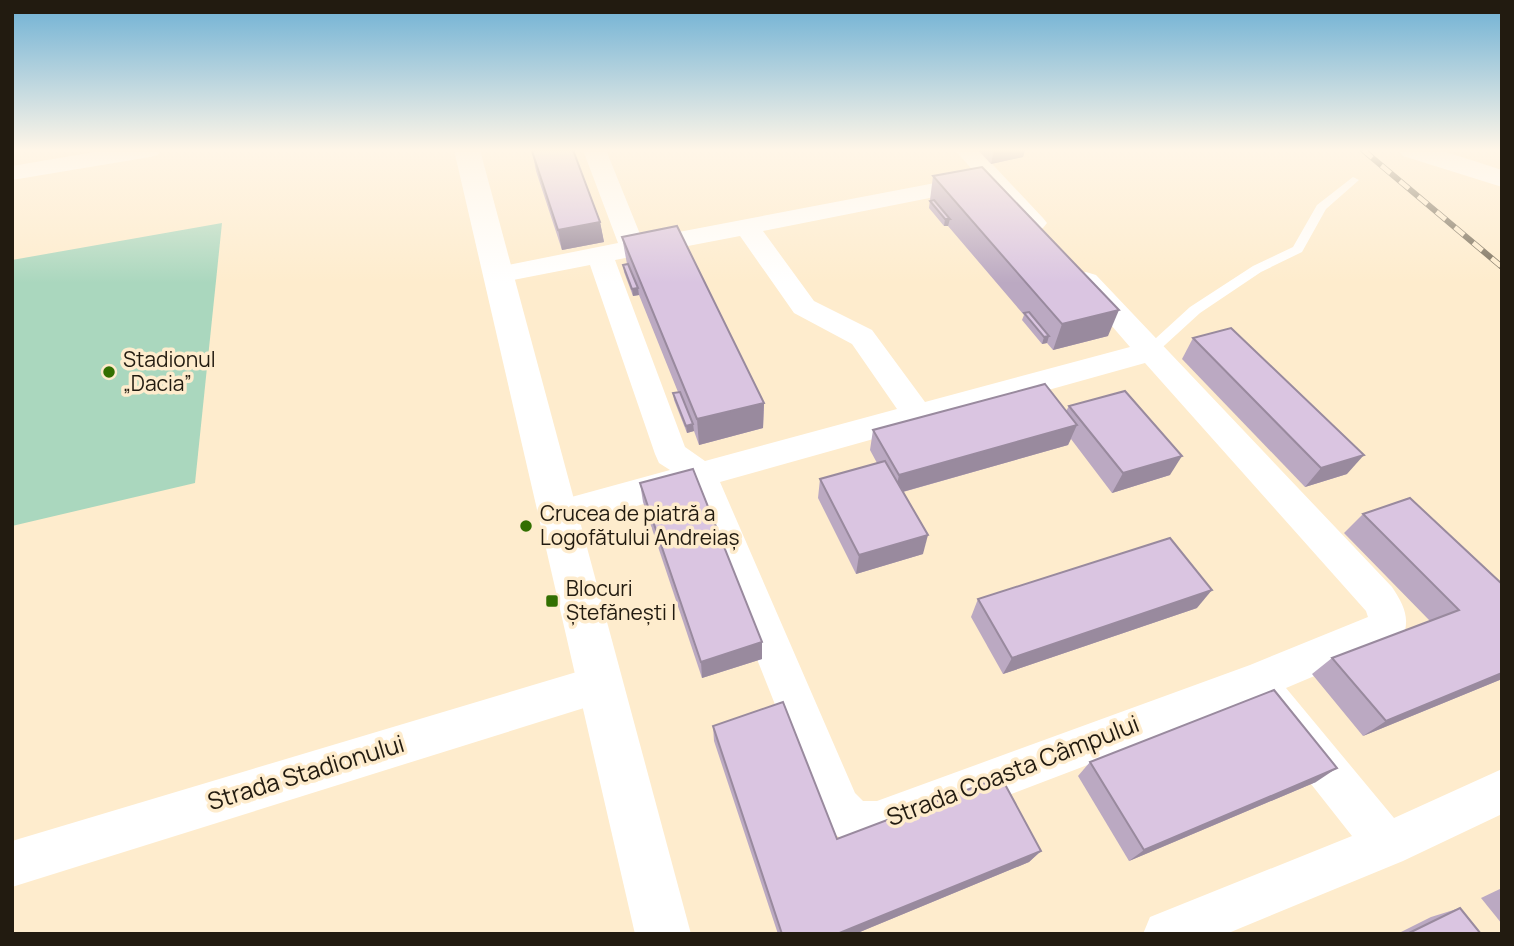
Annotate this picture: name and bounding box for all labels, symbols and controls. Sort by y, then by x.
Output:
place label: Stadionul „Dacia” [123,345,216,397]
marker: Stadionul „Dacia” [101,364,117,380]
place label: Crucea de piatră a Logofătului Andreiaș [540,499,740,551]
marker: Crucea de piatră a Logofătului Andreiaș [518,518,534,534]
place label: Blocuri Ștefănești I [566,574,676,626]
marker: Blocuri Ștefănești I [544,593,560,609]
street label: Strada Coasta Câmpului [881,706,1144,833]
street label: Strada Stadionului [203,726,408,817]

